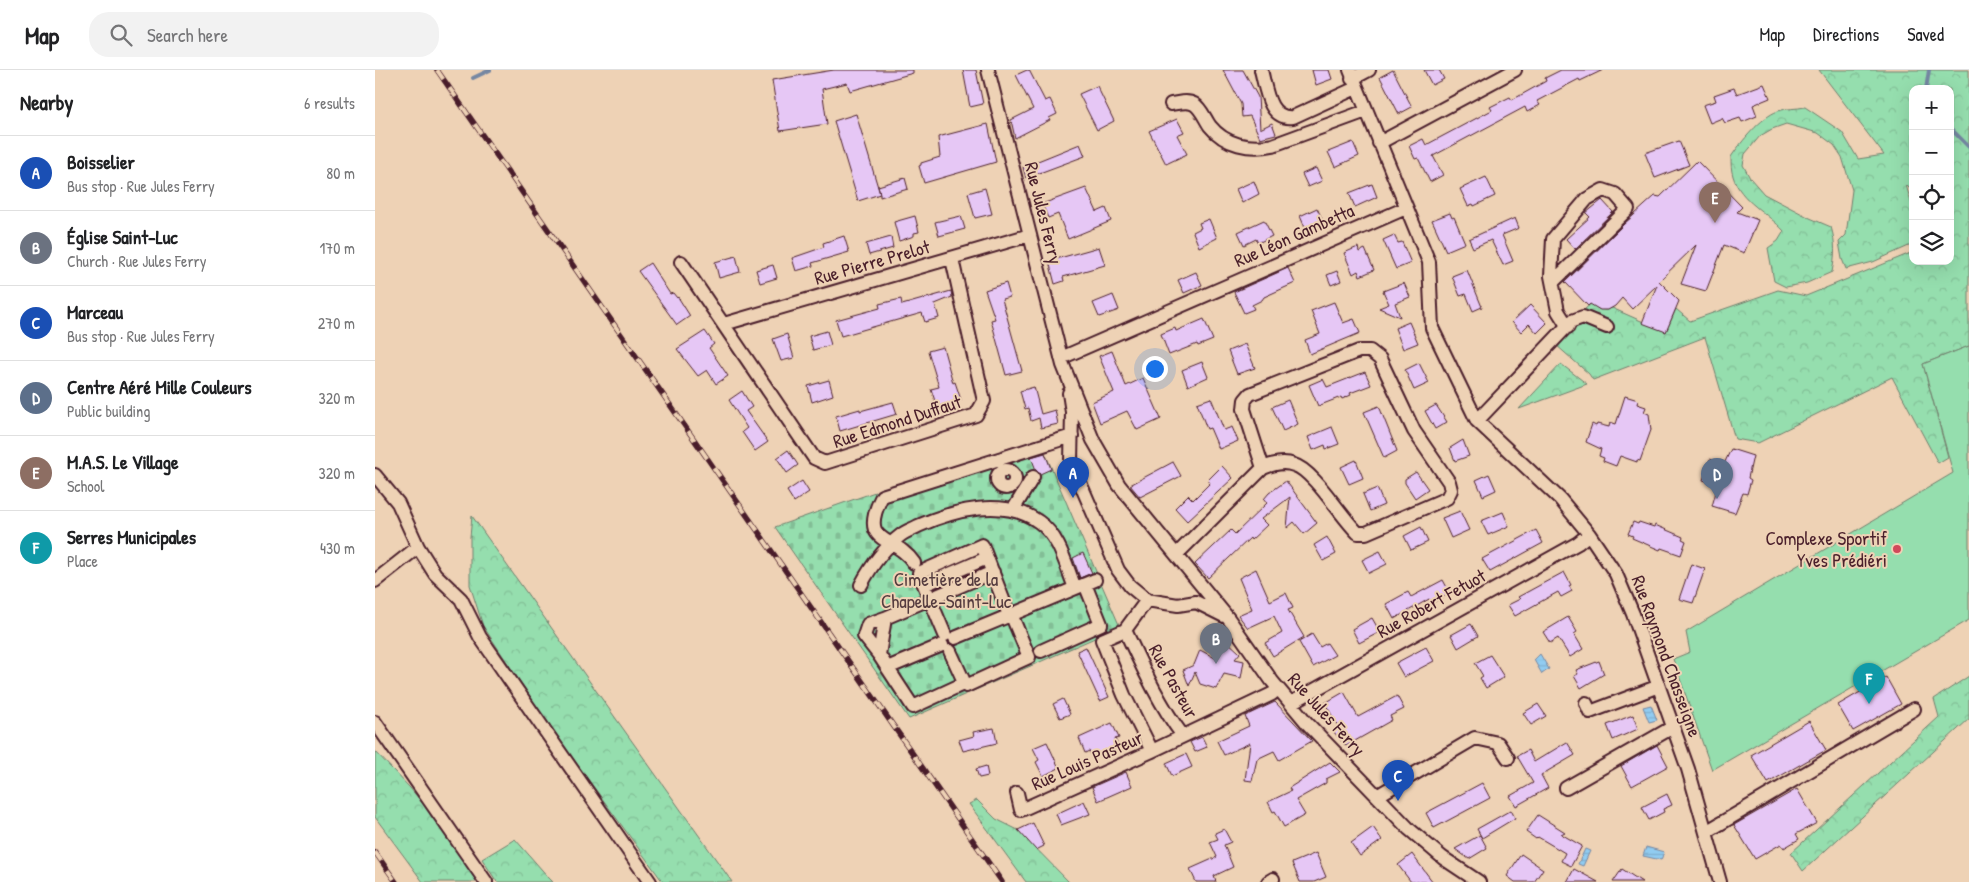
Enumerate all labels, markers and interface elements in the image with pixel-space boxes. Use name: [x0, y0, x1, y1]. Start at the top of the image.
search box: [89, 12, 439, 57]
text: Map: [25, 19, 59, 51]
icon: search: [107, 21, 135, 49]
text: Search here: [147, 22, 228, 48]
text: Map: [1760, 22, 1785, 47]
text: Directions: [1813, 22, 1879, 47]
text: Saved: [1907, 22, 1944, 47]
map controls: [1909, 85, 1954, 265]
button: +: [1909, 85, 1954, 130]
text: Nearby: [20, 88, 73, 117]
text: 6 results: [304, 92, 355, 114]
button: −: [1909, 130, 1954, 175]
text: Boisselier: [67, 149, 135, 175]
street label: Rue Jules Ferry: [1019, 159, 1069, 267]
text: A: [32, 162, 40, 184]
text: 80 m: [326, 162, 355, 184]
text: Bus stop · Rue Jules Ferry: [67, 175, 215, 197]
button: locate: [1909, 175, 1954, 220]
pin: E: [1699, 182, 1731, 223]
street label: Rue Léon Gambetta: [1230, 197, 1359, 273]
button: layers: [1909, 220, 1954, 265]
text: Église Saint-Luc: [67, 224, 178, 250]
street label: Rue Pierre Prelot: [811, 233, 933, 291]
text: B: [32, 237, 40, 259]
text: 170 m: [320, 237, 355, 259]
text: Church · Rue Jules Ferry: [67, 250, 207, 272]
text: Marceau: [67, 299, 123, 325]
text: C: [32, 312, 40, 334]
text: 270 m: [318, 312, 355, 334]
text: Bus stop · Rue Jules Ferry: [67, 325, 215, 347]
your location: [1142, 356, 1168, 382]
text: Centre Aéré Mille Couleurs: [67, 374, 252, 400]
text: D: [32, 387, 40, 409]
text: 320 m: [319, 387, 355, 409]
street label: Rue Edmond Duffaut: [830, 388, 965, 454]
text: Public building: [67, 400, 150, 422]
text: M.A.S. Le Village: [67, 449, 178, 475]
pin: A: [1057, 457, 1089, 498]
pin: D: [1701, 458, 1733, 499]
text: E: [32, 462, 40, 484]
text: 320 m: [319, 462, 355, 484]
text: School: [67, 475, 104, 497]
text: Serres Municipales: [67, 524, 196, 550]
place label: Complexe Sportif Yves Prédiéri: [1765, 525, 1887, 573]
text: F: [33, 537, 39, 559]
text: 430 m: [320, 537, 355, 559]
marker: Complexe Sportif Yves Prédiéri: [1891, 543, 1903, 555]
text: Place: [67, 550, 98, 572]
street label: Rue Robert Fetuot: [1372, 562, 1491, 644]
park label: Cimetière de la Chapelle-Saint-Luc: [881, 566, 1012, 614]
street label: Rue Raymond Chasseigne: [1626, 572, 1708, 741]
pin: B: [1200, 623, 1232, 664]
street label: Rue Pasteur: [1143, 639, 1205, 723]
pin: F: [1853, 663, 1885, 704]
street label: Rue Jules Ferry: [1282, 666, 1372, 762]
street label: Rue Louis Pasteur: [1027, 724, 1147, 796]
pin: C: [1382, 760, 1414, 801]

